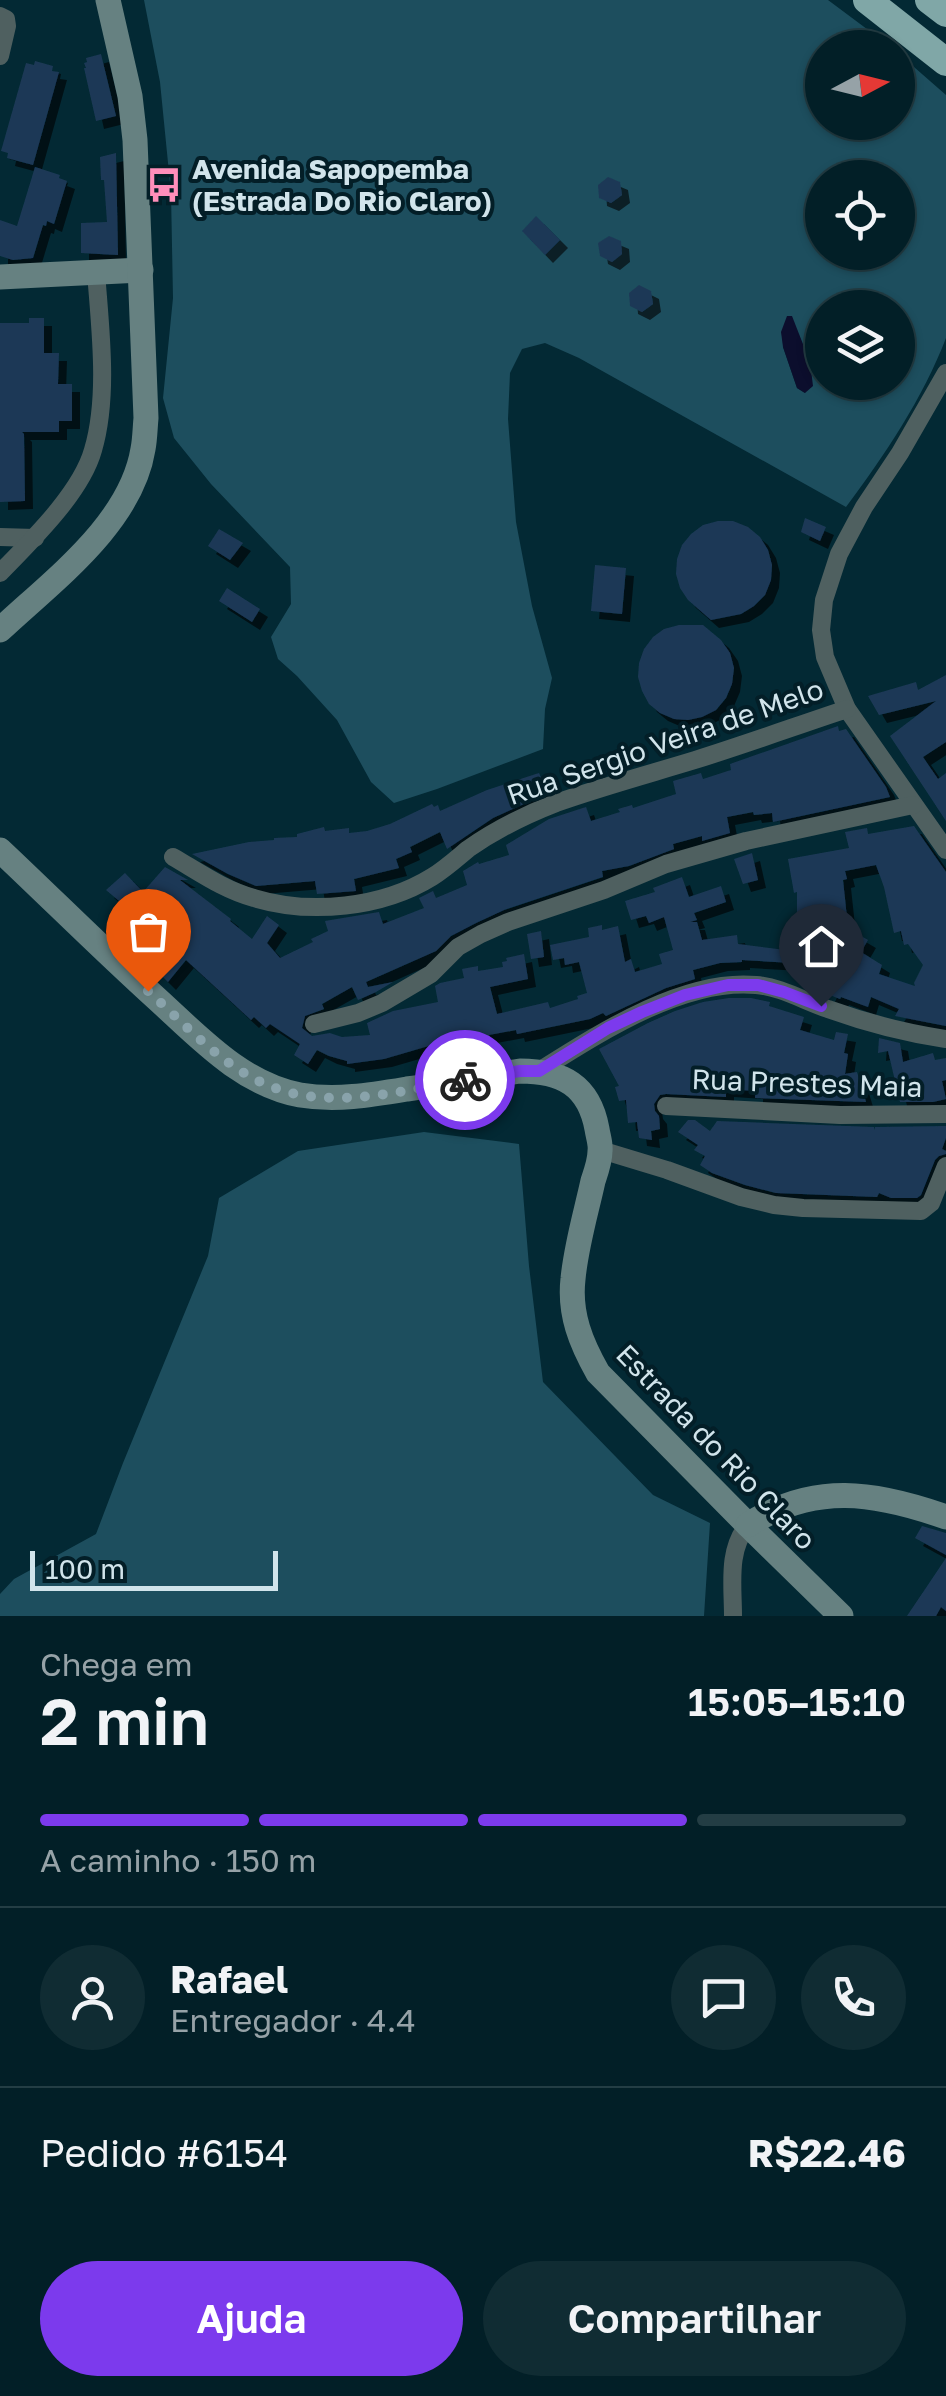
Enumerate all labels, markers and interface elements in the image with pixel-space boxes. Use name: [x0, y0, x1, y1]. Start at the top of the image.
north arrow: [805, 30, 915, 140]
map controls: [805, 30, 915, 400]
place label: Avenida Sapopemba (Estrada Do Rio Claro): [192, 152, 492, 217]
button: locate: [805, 160, 915, 270]
bus stop icon: Avenida Sapopemba (Estrada Do Rio Claro): [145, 166, 183, 204]
button: layers: [805, 290, 915, 400]
street label: Rua Sergio Veira de Melo: [502, 672, 827, 811]
pin: [106, 889, 191, 992]
icon: bag: [121, 904, 176, 959]
pin: [779, 904, 864, 1007]
icon: home: [794, 919, 849, 974]
courier: [415, 1030, 515, 1130]
icon: bike: [438, 1053, 493, 1108]
street label: Rua Prestes Maia: [691, 1062, 923, 1103]
street label: Estrada do Rio Claro: [610, 1337, 823, 1556]
scale bar: [30, 1546, 278, 1590]
text: 100 m: [45, 1552, 125, 1585]
text: Chega em: [40, 1645, 193, 1683]
text: 15:05–15:10: [688, 1679, 906, 1724]
text: 2 min: [40, 1681, 209, 1759]
text: A caminho · 150 m: [40, 1841, 316, 1879]
button: person: [40, 1945, 145, 2050]
button: chat: [671, 1945, 776, 2050]
button: phone: [801, 1945, 906, 2050]
text: Rafael: [170, 1956, 288, 2001]
text: Entregador · 4.4: [170, 2001, 416, 2039]
text: Pedido #6154: [40, 2130, 288, 2175]
text: R$22.46: [748, 2130, 906, 2175]
button: Ajuda: [40, 2261, 463, 2376]
button: Compartilhar: [483, 2261, 906, 2376]

